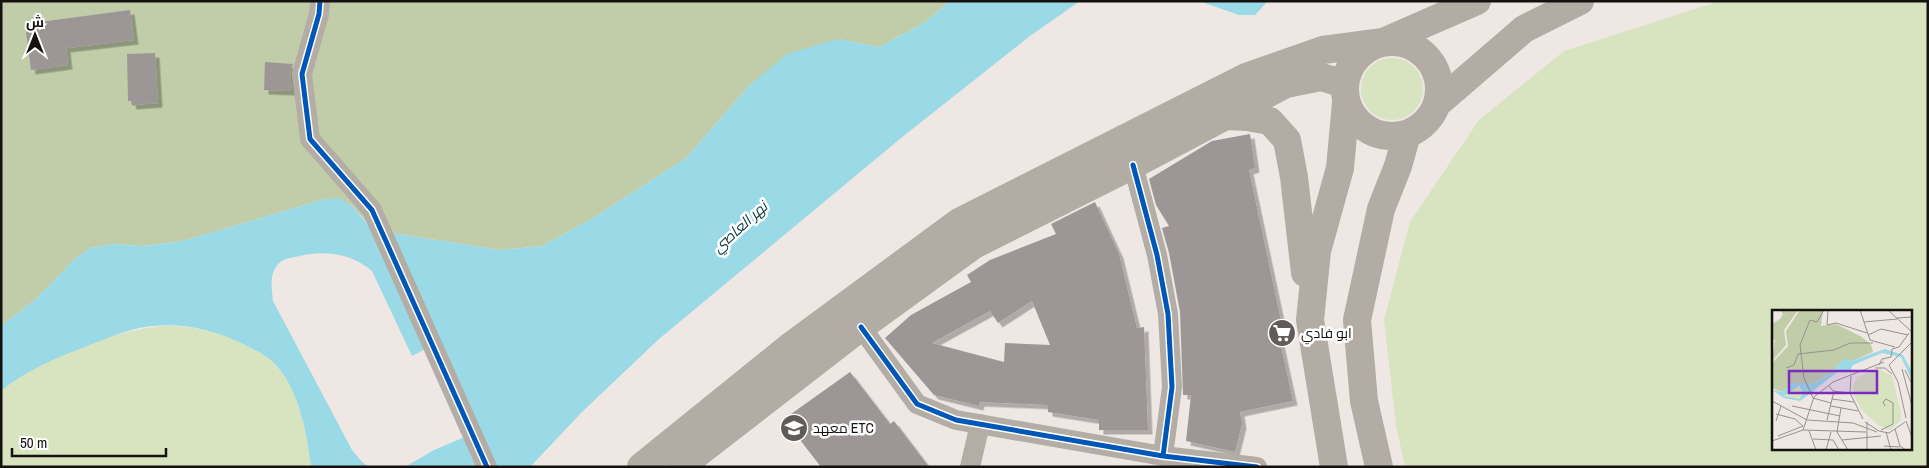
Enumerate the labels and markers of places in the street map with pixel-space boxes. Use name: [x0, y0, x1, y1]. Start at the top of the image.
supermarket icon: ابو فادي: [1267, 318, 1297, 348]
place label: ابو فادي: [1301, 324, 1352, 345]
school or university icon: معهد ETC: [779, 413, 809, 443]
place label: معهد ETC: [813, 419, 874, 437]

